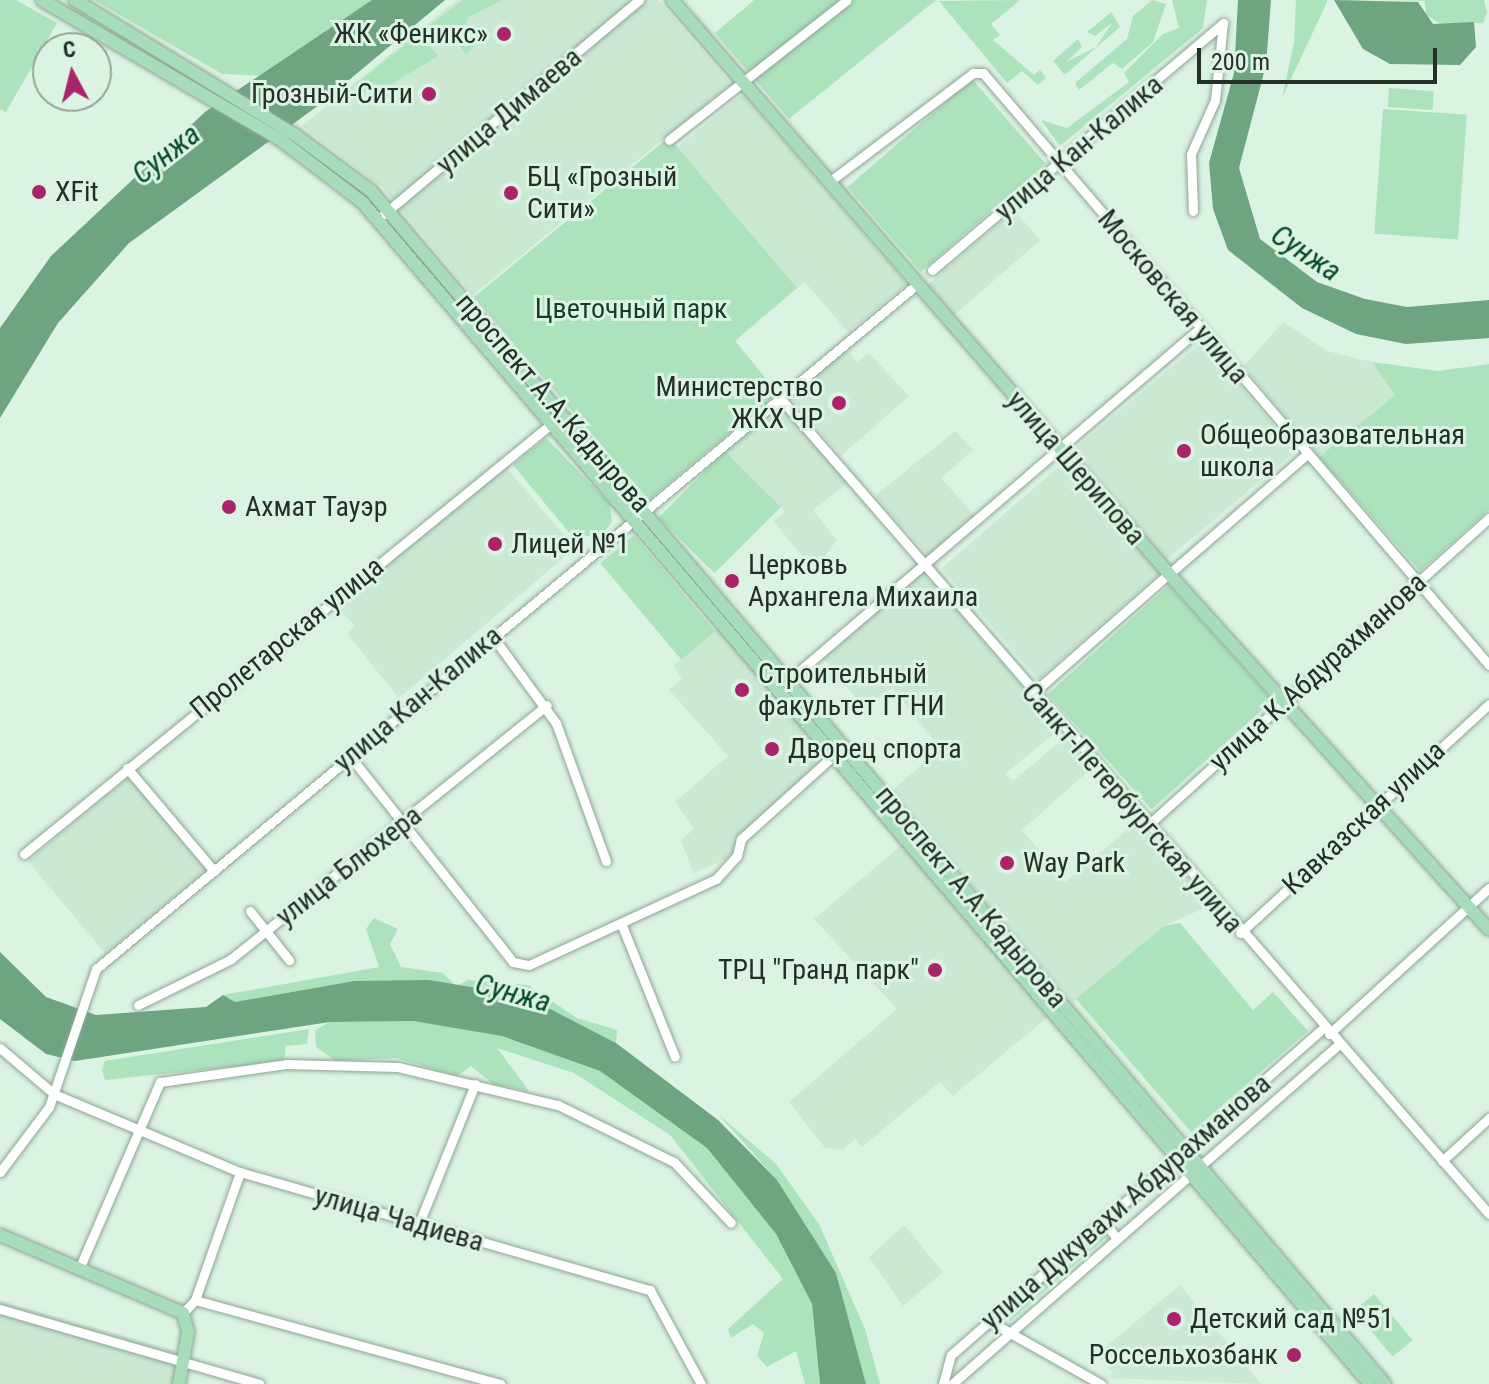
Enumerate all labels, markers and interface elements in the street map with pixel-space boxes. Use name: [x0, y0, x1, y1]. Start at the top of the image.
place label: ЖК «Феникс»: [334, 17, 488, 51]
marker: ЖК «Феникс»: [495, 25, 513, 43]
north arrow: [32, 32, 112, 112]
scale bar: [1201, 32, 1441, 82]
text: С: [62, 36, 77, 63]
street label: улица Димаева: [430, 41, 588, 181]
text: 200 m: [1211, 48, 1270, 76]
street label: улица Кан-Калика: [988, 68, 1170, 228]
place label: Грозный-Сити: [251, 77, 413, 111]
marker: Грозный-Сити: [420, 85, 438, 103]
water label: Сунжа: [125, 116, 207, 192]
place label: БЦ «Грозный Сити»: [527, 160, 677, 226]
place label: XFit: [55, 175, 99, 209]
marker: XFit: [30, 183, 48, 201]
marker: БЦ «Грозный Сити»: [502, 184, 520, 202]
street label: Московская улица: [1090, 203, 1256, 391]
water label: Сунжа: [1264, 217, 1348, 289]
street label: проспект А.А.Кадырова: [449, 286, 657, 520]
park label: Цветочный парк: [535, 292, 727, 326]
place label: Министерство ЖКХ ЧР: [655, 370, 823, 436]
street label: улица Шерипова: [1000, 384, 1152, 552]
marker: Министерство ЖКХ ЧР: [830, 394, 848, 412]
place label: Общеобразовательная школа: [1200, 418, 1465, 484]
marker: Общеобразовательная школа: [1175, 442, 1193, 460]
place label: Ахмат Тауэр: [245, 490, 388, 524]
marker: Ахмат Тауэр: [220, 498, 238, 516]
place label: Лицей №1: [511, 527, 630, 561]
marker: Лицей №1: [486, 535, 504, 553]
place label: Церковь Архангела Михаила: [748, 548, 978, 614]
street label: Пролетарская улица: [184, 550, 390, 726]
street label: улица К.Абдурахманова: [1203, 566, 1433, 778]
marker: Церковь Архангела Михаила: [723, 572, 741, 590]
street label: улица Кан-Калика: [327, 619, 509, 779]
place label: Строительный факультет ГГНИ: [758, 657, 944, 723]
street label: Санкт-Петербургская улица: [1014, 676, 1250, 940]
marker: Строительный факультет ГГНИ: [733, 681, 751, 699]
place label: Дворец спорта: [788, 732, 962, 766]
street label: Кавказская улица: [1276, 734, 1452, 902]
marker: Дворец спорта: [763, 740, 781, 758]
street label: проспект А.А.Кадырова: [868, 779, 1074, 1015]
street label: улица Блюхера: [269, 799, 429, 933]
place label: Way Park: [1023, 846, 1125, 880]
marker: Way Park: [998, 854, 1016, 872]
place label: ТРЦ "Гранд парк": [718, 953, 919, 987]
marker: ТРЦ "Гранд парк": [926, 961, 944, 979]
water label: Сунжа: [471, 966, 555, 1020]
street label: улица Дукувахи Абдурахманова: [974, 1067, 1278, 1337]
street label: улица Чадиева: [311, 1179, 487, 1259]
place label: Детский сад №51: [1190, 1302, 1394, 1336]
marker: Детский сад №51: [1165, 1310, 1183, 1328]
place label: Россельхозбанк: [1089, 1338, 1278, 1372]
marker: Россельхозбанк: [1285, 1346, 1303, 1364]

